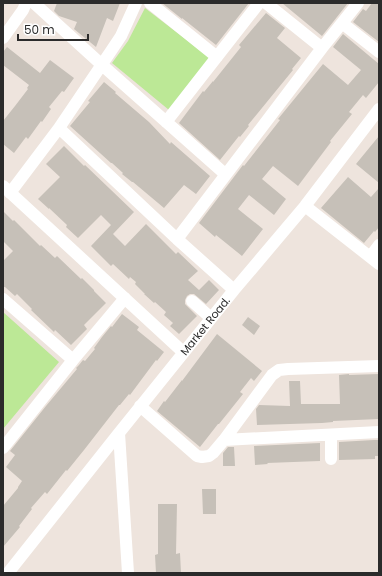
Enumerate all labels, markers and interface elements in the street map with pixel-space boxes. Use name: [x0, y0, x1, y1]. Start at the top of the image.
scale bar: [18, 16, 88, 42]
text: 50 m: [24, 21, 55, 38]
street label: Market Road.: [176, 293, 234, 359]

